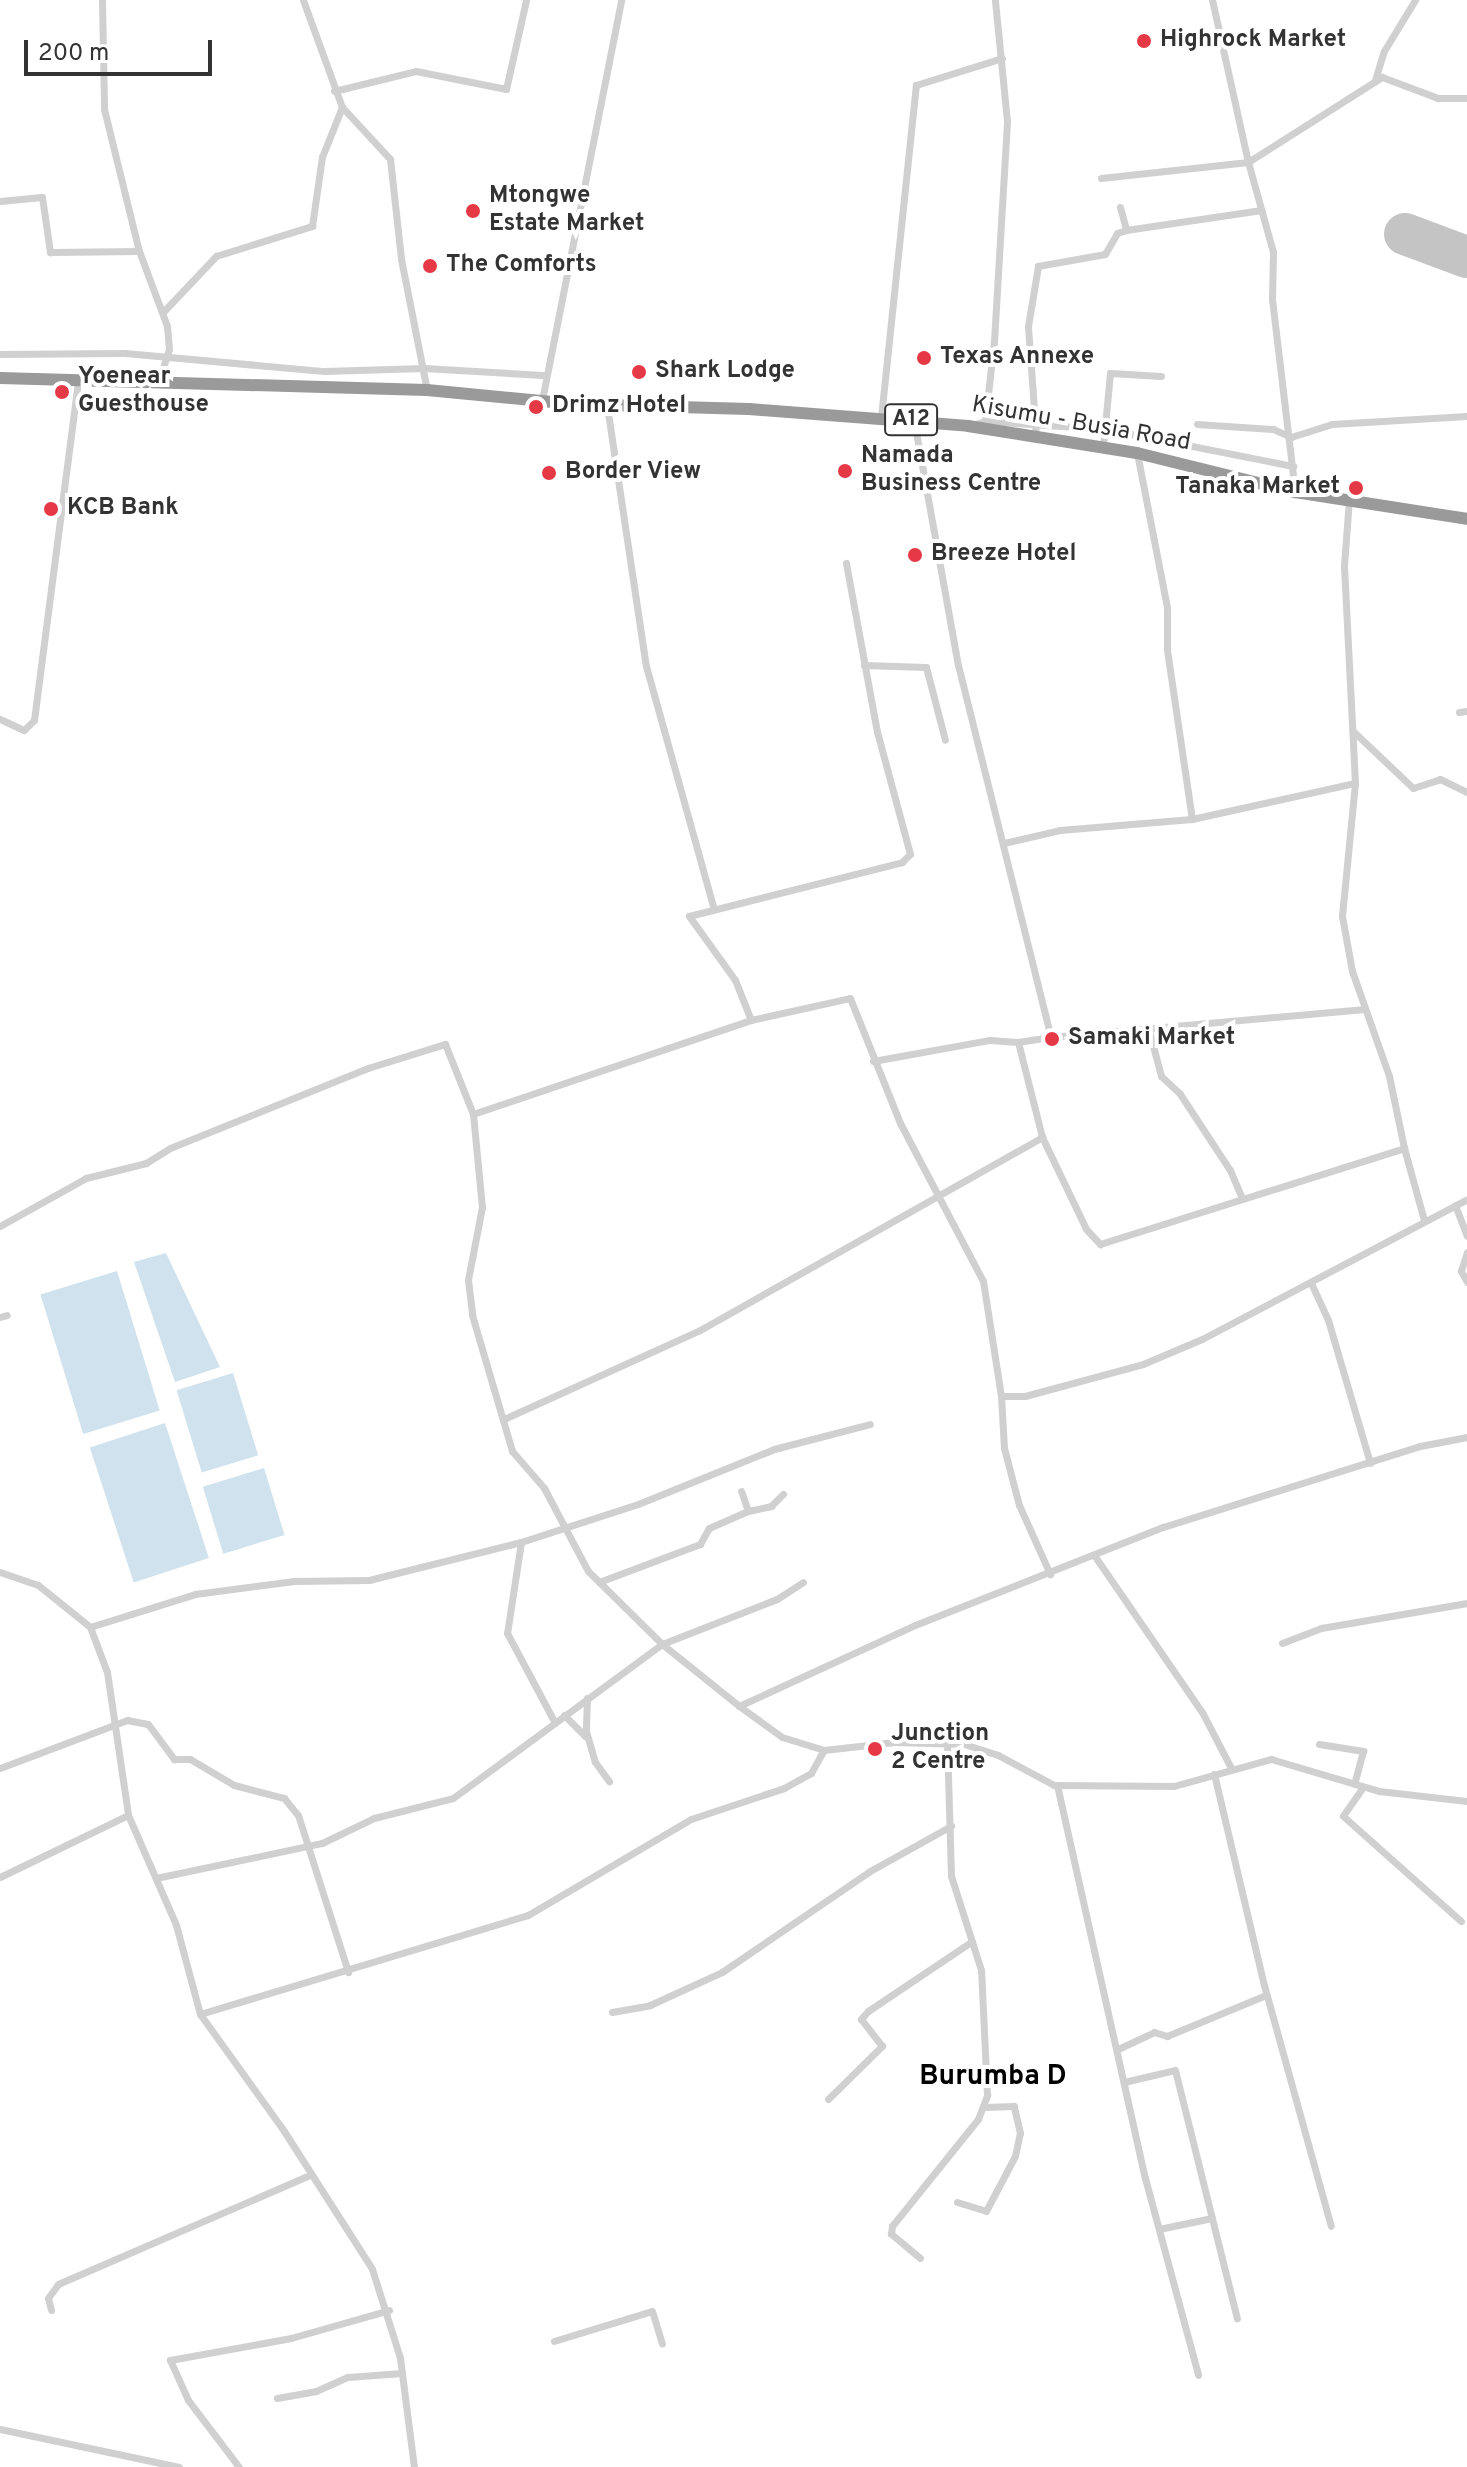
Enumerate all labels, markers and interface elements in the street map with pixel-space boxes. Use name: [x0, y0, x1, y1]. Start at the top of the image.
scale bar: [28, 24, 216, 74]
place label: Highrock Market: [1160, 27, 1346, 55]
marker: Highrock Market: [1135, 32, 1153, 50]
text: 200 m: [38, 39, 109, 69]
place label: Mtongwe Estate Market: [489, 183, 644, 239]
marker: Mtongwe Estate Market: [464, 202, 482, 220]
place label: The Comforts: [446, 252, 596, 280]
marker: The Comforts: [421, 257, 439, 275]
place label: Texas Annexe: [940, 344, 1095, 372]
marker: Texas Annexe: [915, 349, 933, 367]
place label: Shark Lodge: [655, 358, 795, 386]
marker: Shark Lodge: [630, 363, 648, 381]
place label: Yoenear Guesthouse: [78, 364, 209, 420]
marker: Yoenear Guesthouse: [53, 383, 71, 401]
street label: Kisumu - Busia Road: [969, 392, 1193, 458]
place label: Drimz Hotel: [552, 393, 686, 421]
marker: Drimz Hotel: [527, 398, 545, 416]
road number: A12: [883, 402, 939, 438]
place label: Namada Business Centre: [861, 443, 1041, 499]
place label: Border View: [565, 459, 702, 487]
marker: Namada Business Centre: [836, 462, 854, 480]
marker: Border View: [540, 464, 558, 482]
place label: Tanaka Market: [1175, 474, 1340, 502]
marker: Tanaka Market: [1347, 479, 1365, 497]
place label: KCB Bank: [67, 495, 179, 523]
marker: KCB Bank: [42, 500, 60, 518]
place label: Breeze Hotel: [931, 541, 1076, 569]
marker: Breeze Hotel: [906, 546, 924, 564]
place label: Samaki Market: [1068, 1025, 1235, 1053]
marker: Samaki Market: [1043, 1030, 1061, 1048]
place label: Junction 2 Centre: [891, 1721, 989, 1777]
marker: Junction 2 Centre: [866, 1740, 884, 1758]
district label: Burumba D: [919, 2060, 1067, 2094]

